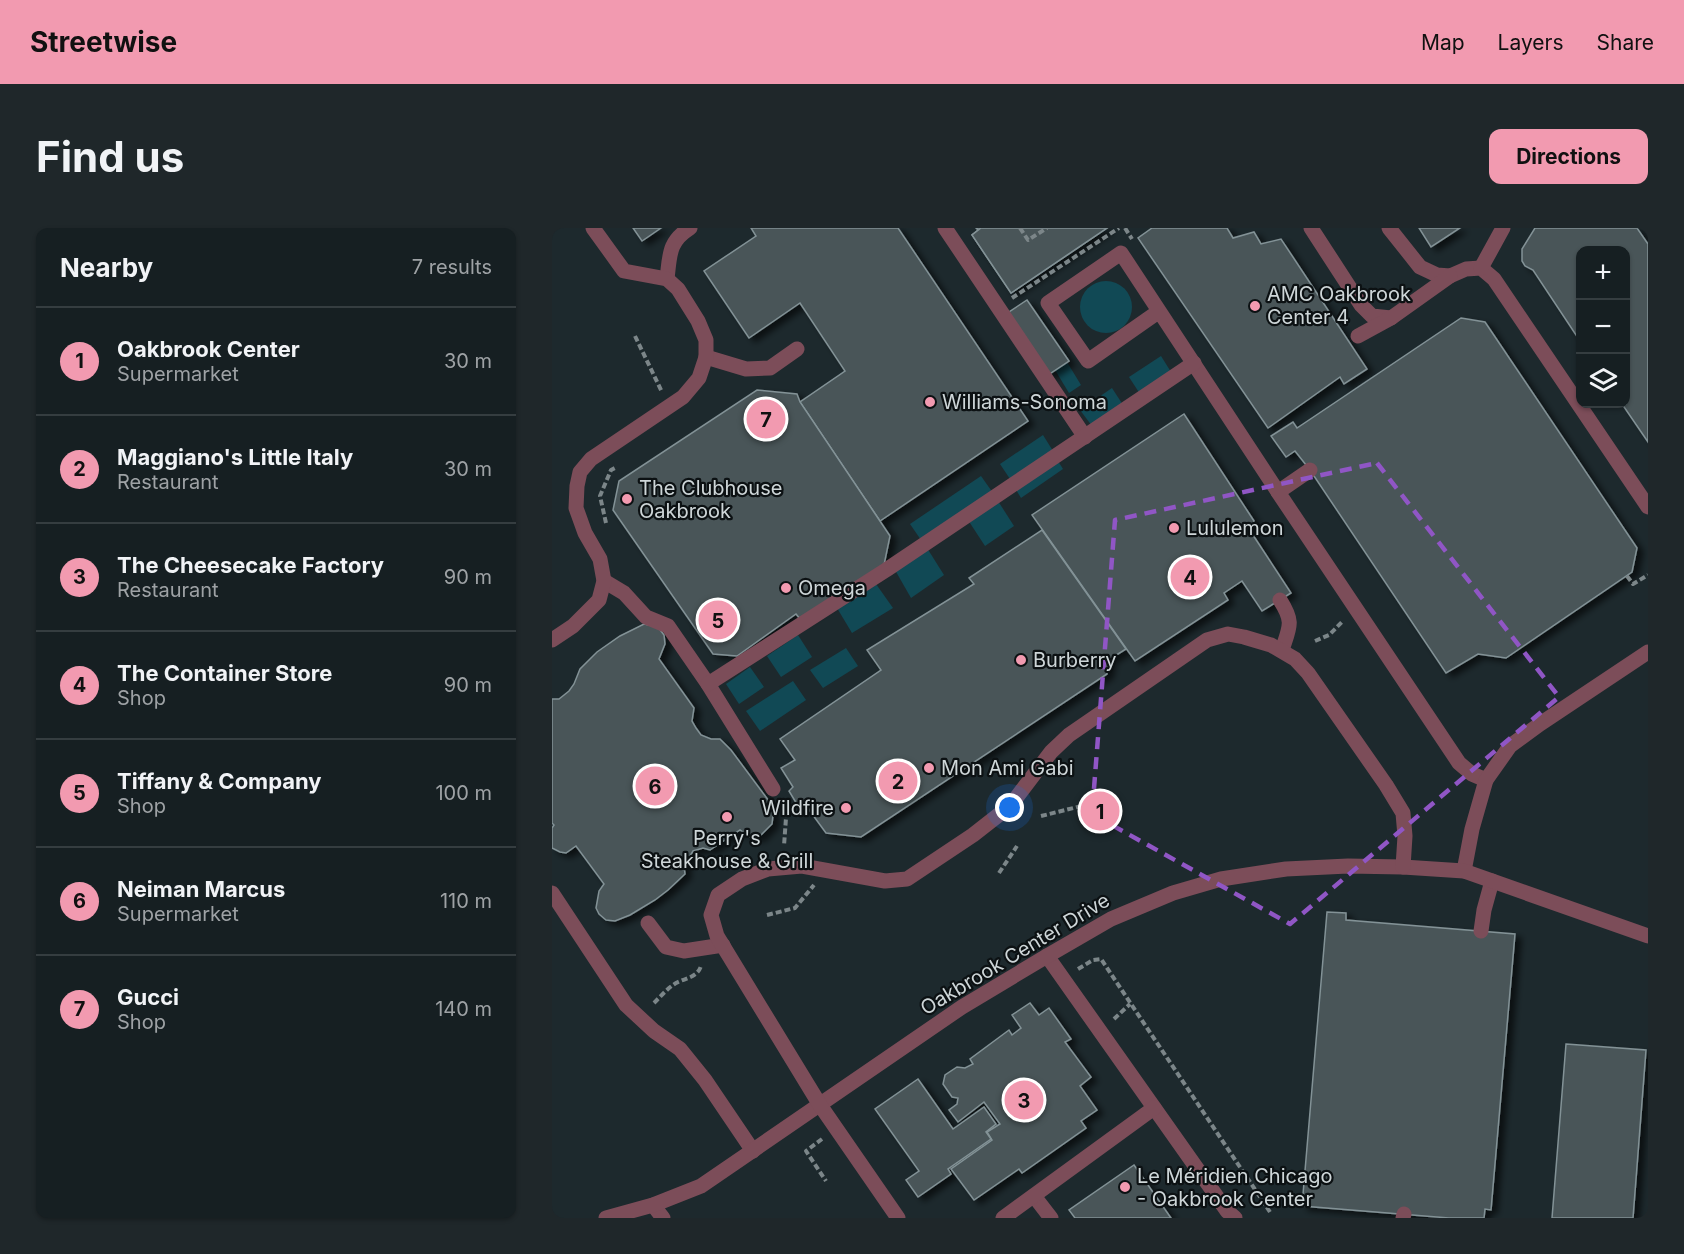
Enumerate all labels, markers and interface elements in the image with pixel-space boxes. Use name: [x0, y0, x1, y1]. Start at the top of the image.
text: Streetwise: [30, 25, 177, 59]
text: Map: [1421, 30, 1465, 55]
text: Layers: [1498, 30, 1564, 55]
text: Share: [1597, 30, 1654, 55]
button: Directions: [1489, 129, 1648, 184]
text: Find us: [36, 131, 184, 182]
map controls: [1576, 246, 1630, 408]
button: +: [1576, 246, 1630, 300]
text: Nearby: [60, 252, 153, 283]
text: 7 results: [412, 255, 492, 279]
place label: AMC Oakbrook Center 4: [1267, 282, 1411, 329]
marker: AMC Oakbrook Center 4: [1248, 299, 1262, 313]
button: −: [1576, 300, 1630, 354]
text: Oakbrook Center: [117, 336, 300, 362]
text: 1: [75, 349, 84, 373]
text: 30 m: [444, 349, 492, 373]
button: layers: [1576, 354, 1630, 408]
text: Supermarket: [117, 362, 239, 386]
place label: Williams-Sonoma: [942, 390, 1107, 414]
marker: Williams-Sonoma: [923, 395, 937, 409]
pin: 7: [746, 396, 786, 441]
text: Maggiano's Little Italy: [117, 444, 353, 470]
text: 2: [73, 457, 86, 481]
text: 30 m: [444, 457, 492, 481]
text: Restaurant: [117, 470, 219, 494]
place label: The Clubhouse Oakbrook: [639, 476, 782, 523]
marker: The Clubhouse Oakbrook: [620, 492, 634, 506]
place label: Lululemon: [1186, 516, 1284, 540]
marker: Lululemon: [1167, 521, 1181, 535]
text: The Cheesecake Factory: [117, 552, 384, 578]
pin: 4: [1170, 554, 1210, 600]
text: 3: [73, 565, 86, 589]
text: 90 m: [444, 565, 492, 589]
place label: Omega: [798, 576, 866, 600]
text: Restaurant: [117, 578, 219, 602]
marker: Omega: [779, 581, 793, 595]
pin: 5: [698, 598, 738, 642]
place label: Burberry: [1033, 648, 1117, 672]
marker: Burberry: [1014, 653, 1028, 667]
text: The Container Store: [117, 660, 332, 686]
text: 4: [73, 673, 86, 697]
text: 90 m: [444, 673, 492, 697]
text: Shop: [117, 686, 166, 710]
place label: Mon Ami Gabi: [941, 756, 1074, 780]
pin: 2: [878, 758, 918, 804]
marker: Mon Ami Gabi: [922, 761, 936, 775]
pin: 6: [636, 764, 674, 808]
text: Tiffany & Company: [117, 768, 322, 794]
text: 5: [73, 781, 86, 805]
text: 100 m: [435, 781, 492, 805]
pin: 1: [1080, 788, 1120, 834]
your location: [995, 793, 1024, 822]
text: Shop: [117, 794, 166, 818]
place label: Wildfire: [761, 796, 834, 820]
marker: Wildfire: [839, 801, 853, 815]
marker: Perry's Steakhouse & Grill: [720, 810, 734, 824]
place label: Perry's Steakhouse & Grill: [641, 826, 813, 873]
text: Neiman Marcus: [117, 876, 285, 902]
street label: Oakbrook Center Drive: [916, 888, 1114, 1020]
text: 6: [73, 889, 86, 913]
text: 110 m: [440, 889, 492, 913]
text: Supermarket: [117, 902, 239, 926]
text: Gucci: [117, 984, 179, 1010]
text: 7: [74, 997, 85, 1021]
text: 140 m: [435, 997, 492, 1021]
text: Shop: [117, 1010, 166, 1034]
pin: 3: [1004, 1078, 1044, 1122]
place label: Le Méridien Chicago - Oakbrook Center: [1137, 1164, 1333, 1211]
marker: Le Méridien Chicago - Oakbrook Center: [1118, 1180, 1132, 1194]

